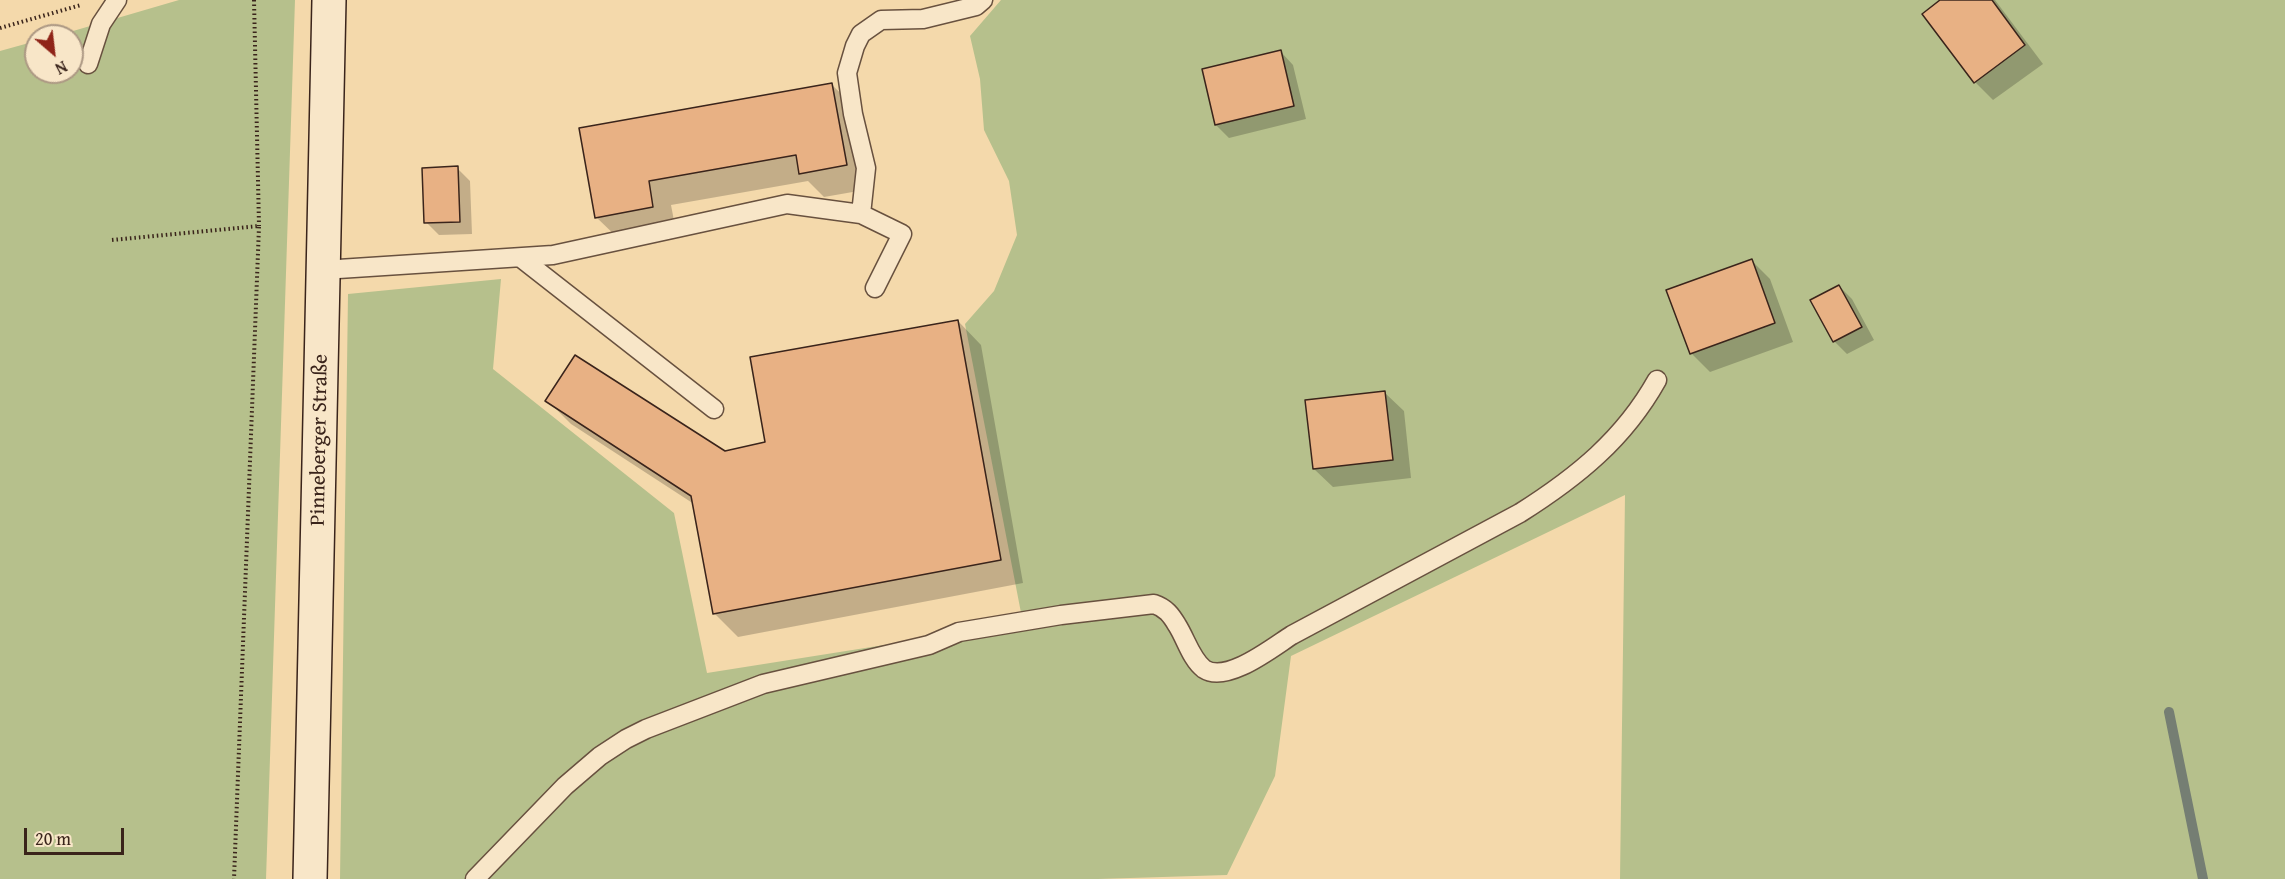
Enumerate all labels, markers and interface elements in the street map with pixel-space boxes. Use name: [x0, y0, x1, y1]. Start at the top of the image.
north arrow: [24, 24, 84, 84]
text: N: [51, 55, 72, 81]
street label: Pinneberger Straße: [306, 354, 334, 526]
scale bar: [27, 816, 128, 854]
text: 20 m: [35, 825, 71, 852]

